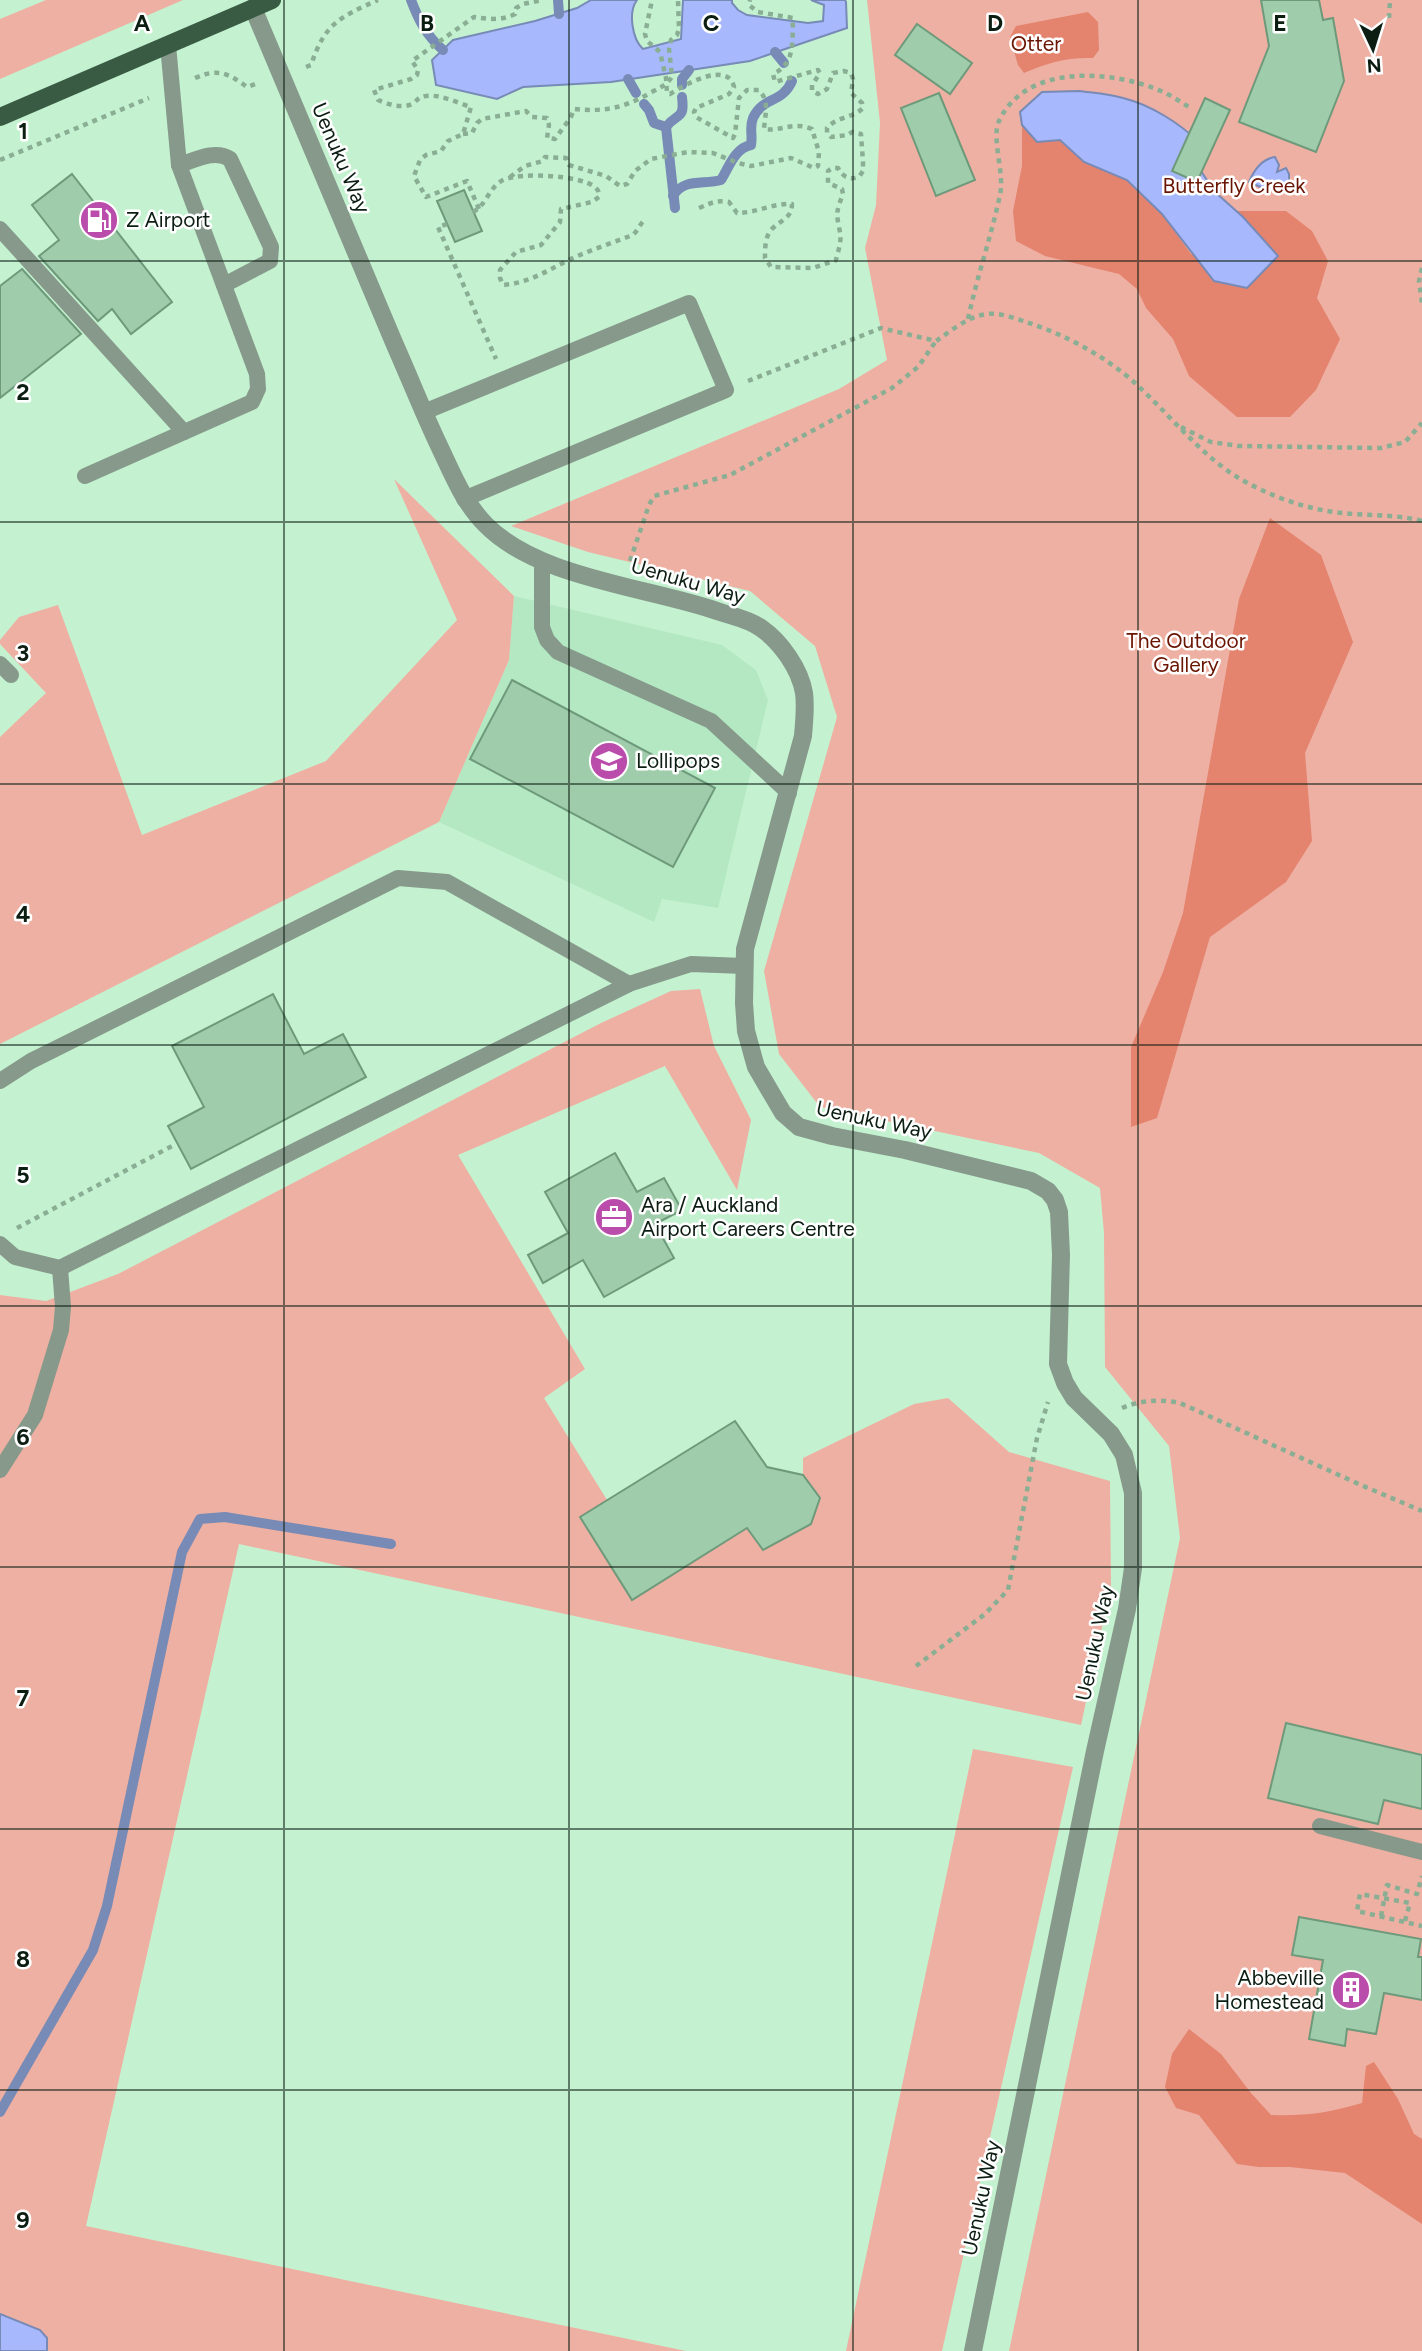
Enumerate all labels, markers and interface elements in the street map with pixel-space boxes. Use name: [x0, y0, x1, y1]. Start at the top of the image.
text: A: [134, 9, 151, 37]
text: B: [420, 9, 434, 37]
text: C: [703, 9, 720, 37]
text: D: [987, 9, 1003, 37]
text: E: [1273, 9, 1287, 37]
north arrow: [1338, 14, 1408, 84]
park label: Otter: [1011, 31, 1061, 56]
text: N: [1366, 53, 1382, 77]
street label: Uenuku Way: [307, 99, 376, 217]
text: 1: [18, 117, 28, 145]
park label: Butterfly Creek: [1163, 173, 1306, 198]
fuel station icon: Z Airport: [78, 199, 120, 241]
place label: Z Airport: [126, 207, 211, 232]
text: 2: [16, 378, 30, 406]
street label: Uenuku Way: [628, 552, 748, 609]
park label: The Outdoor Gallery: [1126, 628, 1246, 677]
text: 3: [17, 639, 29, 667]
school or university icon: Lollipops: [588, 740, 630, 782]
place label: Lollipops: [636, 748, 720, 773]
text: 4: [16, 900, 30, 928]
street label: Uenuku Way: [814, 1095, 934, 1144]
text: 5: [16, 1161, 30, 1189]
place label: Ara / Auckland Airport Careers Centre: [641, 1192, 855, 1241]
office icon: Ara / Auckland Airport Careers Centre: [593, 1196, 635, 1238]
text: 6: [16, 1423, 30, 1451]
street label: Uenuku Way: [1070, 1583, 1119, 1703]
text: 7: [17, 1684, 30, 1712]
text: 8: [16, 1945, 30, 1973]
place label: Abbeville Homestead: [1215, 1965, 1324, 2014]
building icon: Abbeville Homestead: [1330, 1969, 1372, 2011]
street label: Uenuku Way: [956, 2138, 1005, 2258]
text: 9: [16, 2206, 30, 2234]

